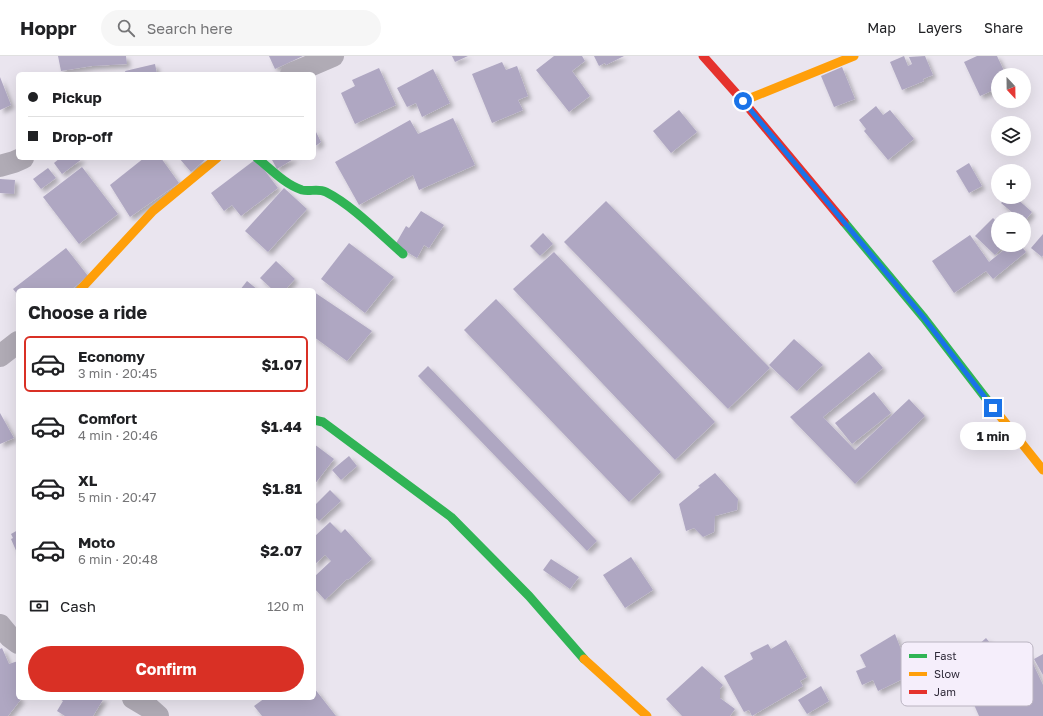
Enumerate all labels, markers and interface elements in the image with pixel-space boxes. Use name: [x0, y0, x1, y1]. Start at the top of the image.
search box: [101, 10, 381, 46]
text: Hoppr: [20, 16, 77, 39]
icon: search: [115, 17, 137, 39]
text: Search here: [147, 19, 233, 37]
text: Map: [867, 19, 896, 36]
text: Layers: [918, 19, 962, 36]
text: Share: [984, 19, 1023, 36]
north arrow: [991, 68, 1031, 108]
map controls: [991, 68, 1031, 252]
text: Pickup: [52, 88, 102, 106]
route start: [734, 92, 752, 110]
button: layers: [991, 116, 1031, 156]
text: Drop-off: [52, 127, 112, 145]
button: +: [991, 164, 1031, 204]
button: −: [991, 212, 1031, 252]
text: Choose a ride: [28, 301, 147, 323]
icon: car: [30, 346, 66, 382]
text: Economy: [78, 347, 145, 365]
text: $1.07: [261, 355, 302, 373]
text: 3 min · 20:45: [78, 365, 157, 381]
route end: [984, 399, 1002, 417]
icon: car: [30, 408, 66, 444]
text: Comfort: [78, 409, 137, 427]
text: $1.44: [261, 417, 302, 435]
callout: 1 min: [960, 422, 1026, 450]
text: 4 min · 20:46: [78, 427, 158, 443]
text: 1 min: [977, 428, 1009, 444]
icon: car: [30, 470, 66, 506]
text: XL: [78, 471, 97, 489]
text: $1.81: [262, 479, 302, 497]
text: 5 min · 20:47: [78, 489, 157, 505]
icon: car: [30, 532, 66, 568]
text: Moto: [78, 533, 115, 551]
text: $2.07: [260, 541, 302, 559]
text: 6 min · 20:48: [78, 551, 158, 567]
icon: cash: [28, 595, 50, 617]
text: Cash: [60, 597, 96, 615]
text: 120 m: [267, 598, 304, 614]
legend: [901, 642, 1033, 706]
button: Confirm: [28, 646, 304, 692]
text: Fast: [934, 649, 957, 662]
text: Slow: [934, 667, 960, 680]
text: Jam: [934, 685, 956, 698]

